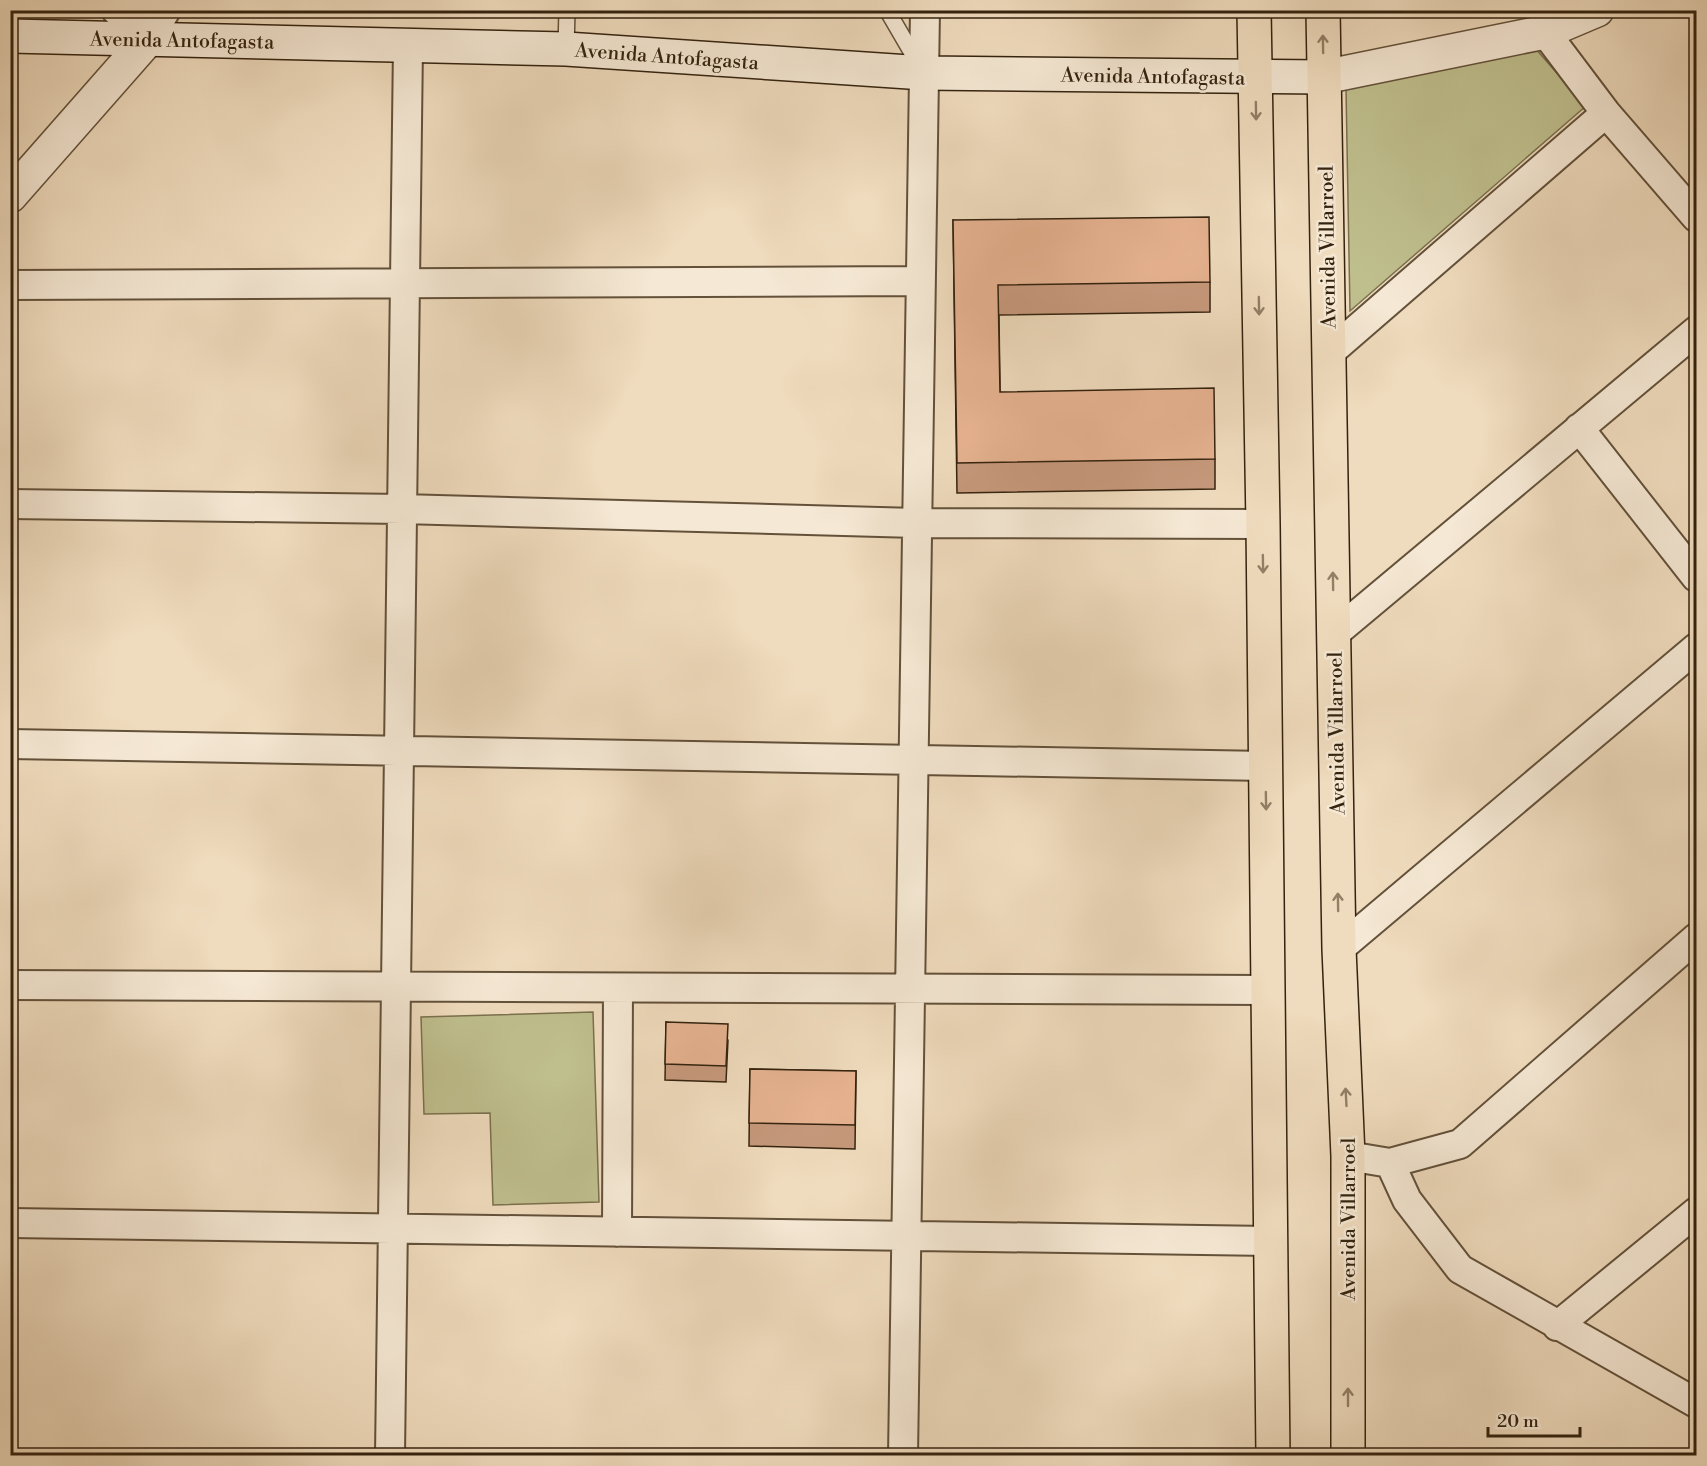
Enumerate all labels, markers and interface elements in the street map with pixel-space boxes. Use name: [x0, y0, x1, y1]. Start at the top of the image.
street label: Avenida Antofagasta: [89, 27, 275, 56]
one-way arrow: [1318, 34, 1329, 54]
street label: Avenida Antofagasta: [573, 39, 761, 76]
street label: Avenida Antofagasta: [1060, 63, 1246, 92]
one-way arrow: [1251, 100, 1262, 120]
street label: Avenida Villarroel: [1315, 165, 1342, 330]
one-way arrow: [1254, 295, 1265, 315]
one-way arrow: [1257, 553, 1269, 573]
one-way arrow: [1327, 572, 1339, 592]
street label: Avenida Villarroel: [1324, 651, 1351, 816]
one-way arrow: [1260, 790, 1272, 810]
one-way arrow: [1332, 893, 1344, 913]
one-way arrow: [1340, 1088, 1351, 1108]
street label: Avenida Villarroel: [1337, 1137, 1362, 1302]
one-way arrow: [1342, 1388, 1354, 1408]
scale bar: [1488, 1400, 1580, 1438]
text: 20 m: [1497, 1410, 1539, 1433]

